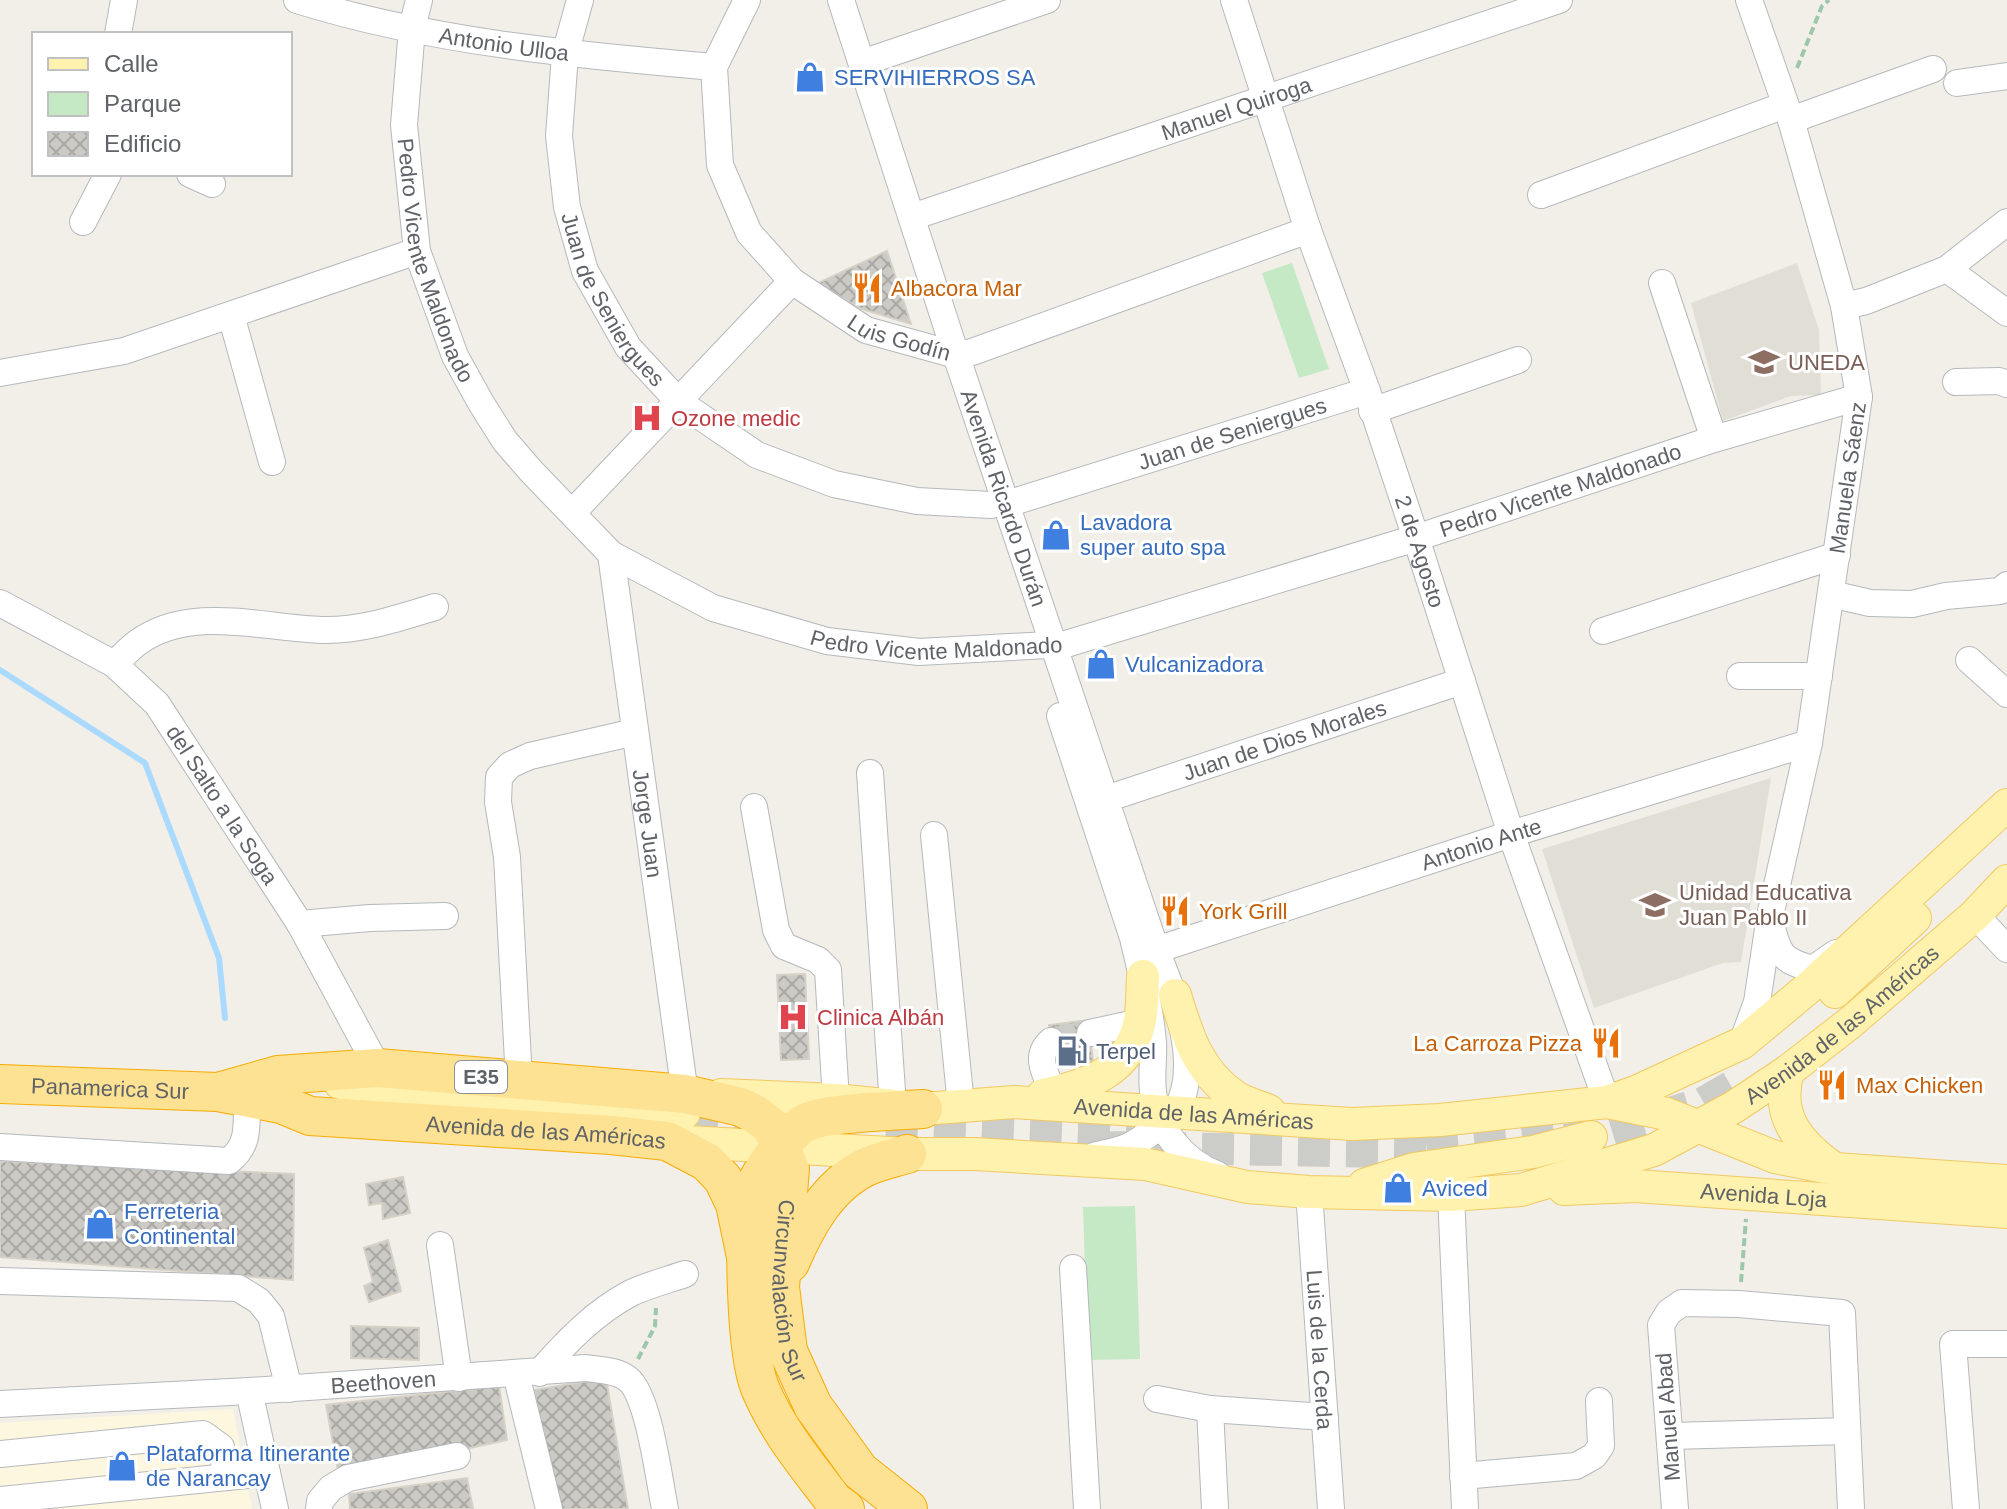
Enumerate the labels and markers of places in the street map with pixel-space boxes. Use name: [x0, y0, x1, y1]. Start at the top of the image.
shop icon: SERVIHIERROS SA: [793, 60, 827, 94]
place label: SERVIHIERROS SA: [834, 65, 1036, 90]
restaurant icon: Albacora Mar: [850, 271, 884, 305]
place label: Albacora Mar: [891, 276, 1022, 301]
school or university icon: UNEDA: [1747, 345, 1781, 379]
place label: UNEDA: [1788, 350, 1865, 375]
hospital icon: Ozone medic: [630, 401, 664, 435]
place label: Ozone medic: [671, 406, 801, 431]
place label: Lavadora super auto spa: [1080, 510, 1226, 560]
shop icon: Lavadora super auto spa: [1039, 518, 1073, 552]
shop icon: Vulcanizadora: [1084, 647, 1118, 681]
place label: Vulcanizadora: [1125, 652, 1264, 677]
place label: Unidad Educativa Juan Pablo II: [1679, 880, 1852, 930]
school or university icon: Unidad Educativa Juan Pablo II: [1638, 888, 1672, 922]
restaurant icon: York Grill: [1158, 894, 1192, 928]
place label: York Grill: [1199, 899, 1287, 924]
hospital icon: Clinica Albán: [776, 1000, 810, 1034]
place label: Clinica Albán: [817, 1005, 944, 1030]
restaurant icon: La Carroza Pizza: [1589, 1026, 1623, 1060]
place label: La Carroza Pizza: [1413, 1031, 1583, 1056]
fuel station icon: Terpel: [1055, 1034, 1089, 1068]
place label: Terpel: [1096, 1039, 1156, 1064]
restaurant icon: Max Chicken: [1815, 1068, 1849, 1102]
place label: Max Chicken: [1856, 1073, 1983, 1098]
shop icon: Aviced: [1381, 1171, 1415, 1205]
place label: Aviced: [1422, 1176, 1488, 1201]
place label: Ferreteria Continental: [124, 1199, 235, 1249]
shop icon: Ferreteria Continental: [83, 1207, 117, 1241]
place label: Plataforma Itinerante de Narancay: [146, 1441, 350, 1491]
shop icon: Plataforma Itinerante de Narancay: [105, 1449, 139, 1483]

